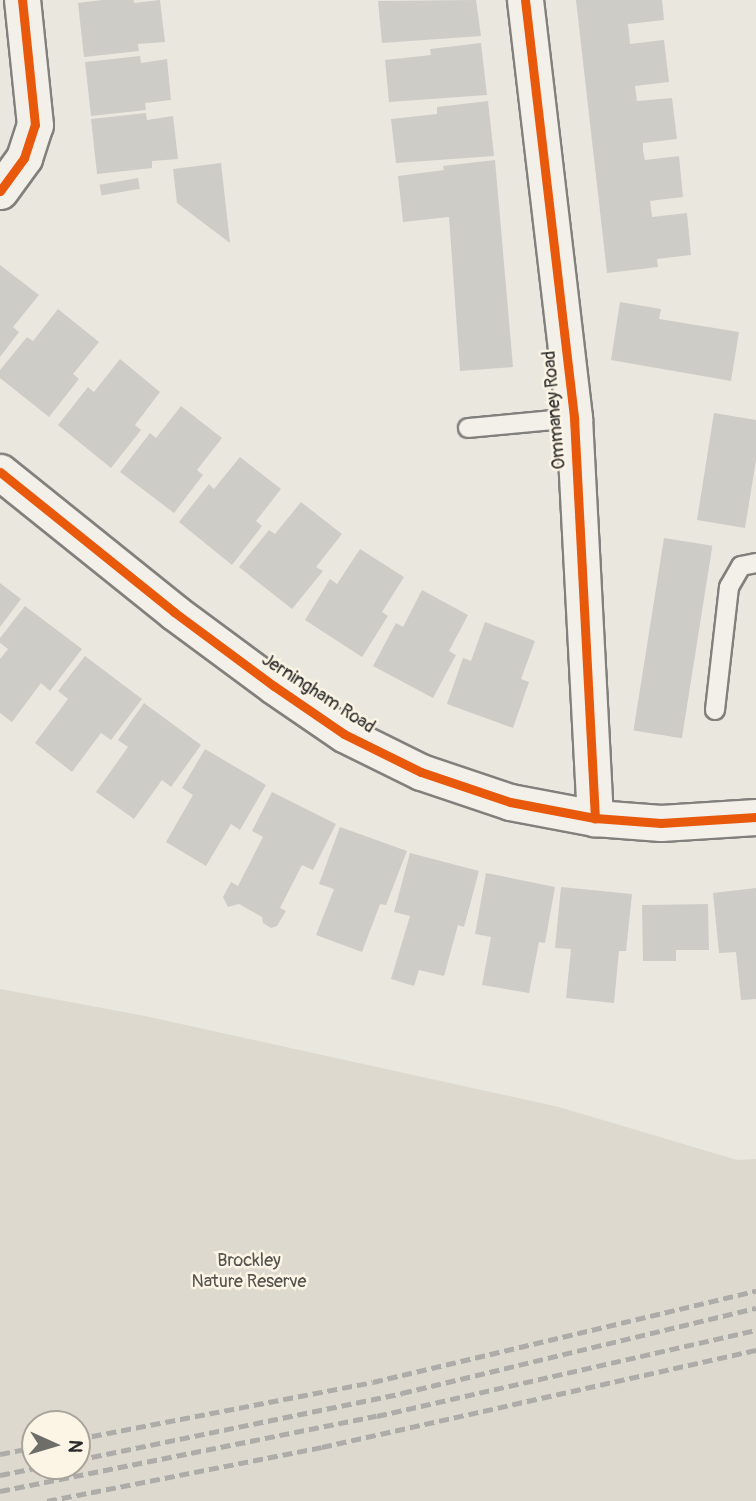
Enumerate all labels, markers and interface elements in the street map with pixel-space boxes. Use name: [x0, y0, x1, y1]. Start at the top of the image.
street label: Ommaney Road: [539, 350, 571, 470]
street label: Jerningham Road: [257, 649, 379, 739]
park label: Brockley Nature Reserve: [192, 1251, 306, 1294]
north arrow: [21, 1410, 91, 1480]
text: N: [63, 1439, 87, 1454]

